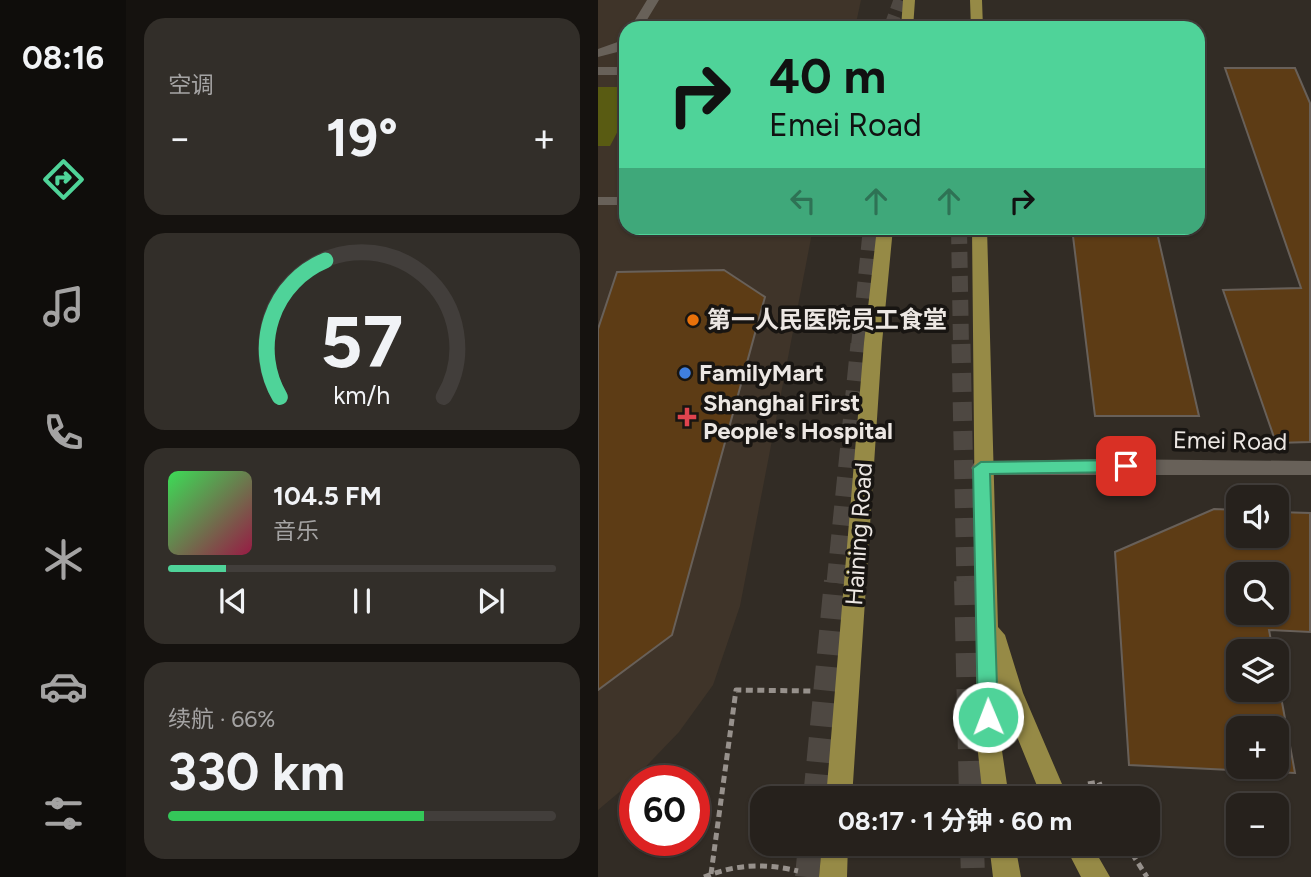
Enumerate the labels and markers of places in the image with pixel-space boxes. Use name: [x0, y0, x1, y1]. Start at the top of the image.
place label: 第一人民医院员工食堂: [707, 305, 947, 334]
marker: 第一人民医院员工食堂: [685, 312, 701, 328]
place label: FamilyMart: [699, 358, 824, 387]
marker: FamilyMart: [677, 365, 693, 381]
place label: Shanghai First People's Hospital: [703, 388, 893, 445]
marker: Shanghai First People's Hospital: [677, 407, 697, 427]
pin: [1096, 436, 1156, 496]

